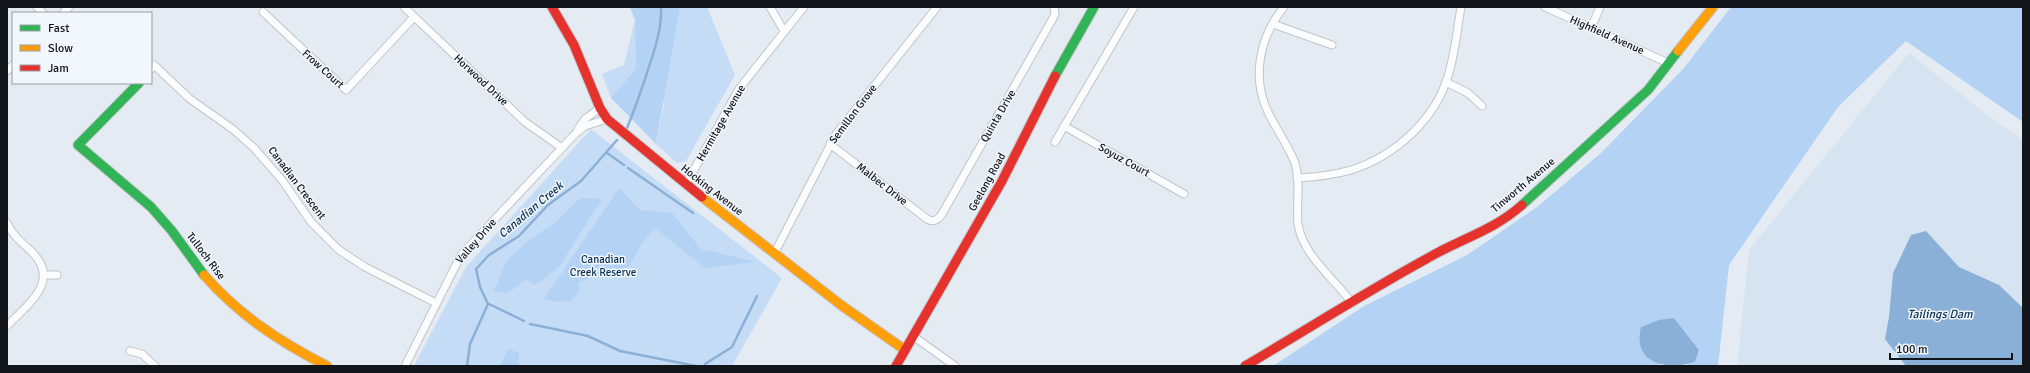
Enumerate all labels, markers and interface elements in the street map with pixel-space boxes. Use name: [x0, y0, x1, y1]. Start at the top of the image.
legend: [12, 12, 152, 84]
street label: Highfield Avenue: [1568, 13, 1646, 57]
text: Fast: [48, 21, 69, 36]
text: Slow: [48, 41, 73, 56]
street label: Frow Court: [299, 47, 347, 91]
street label: Horwood Drive: [451, 52, 511, 108]
text: Jam: [48, 61, 69, 76]
street label: Hermitage Avenue: [694, 82, 748, 164]
street label: Semillon Grove: [827, 82, 879, 146]
street label: Quinta Drive: [978, 87, 1018, 145]
street label: Soyuz Court: [1096, 141, 1152, 179]
street label: Canadian Crescent: [265, 144, 329, 222]
street label: Geelong Road: [966, 150, 1008, 213]
street label: Tinworth Avenue: [1489, 155, 1557, 215]
street label: Malbec Drive: [854, 160, 910, 208]
street label: Hocking Avenue: [678, 162, 746, 218]
water label: Canadian Creek: [495, 178, 567, 242]
street label: Valley Drive: [453, 216, 499, 266]
street label: Tulloch Rise: [184, 230, 228, 282]
park label: Canadian Creek Reserve: [570, 253, 636, 279]
water label: Tailings Dam: [1907, 307, 1973, 322]
scale bar: [1890, 335, 2012, 361]
text: 100 m: [1896, 342, 1928, 357]

